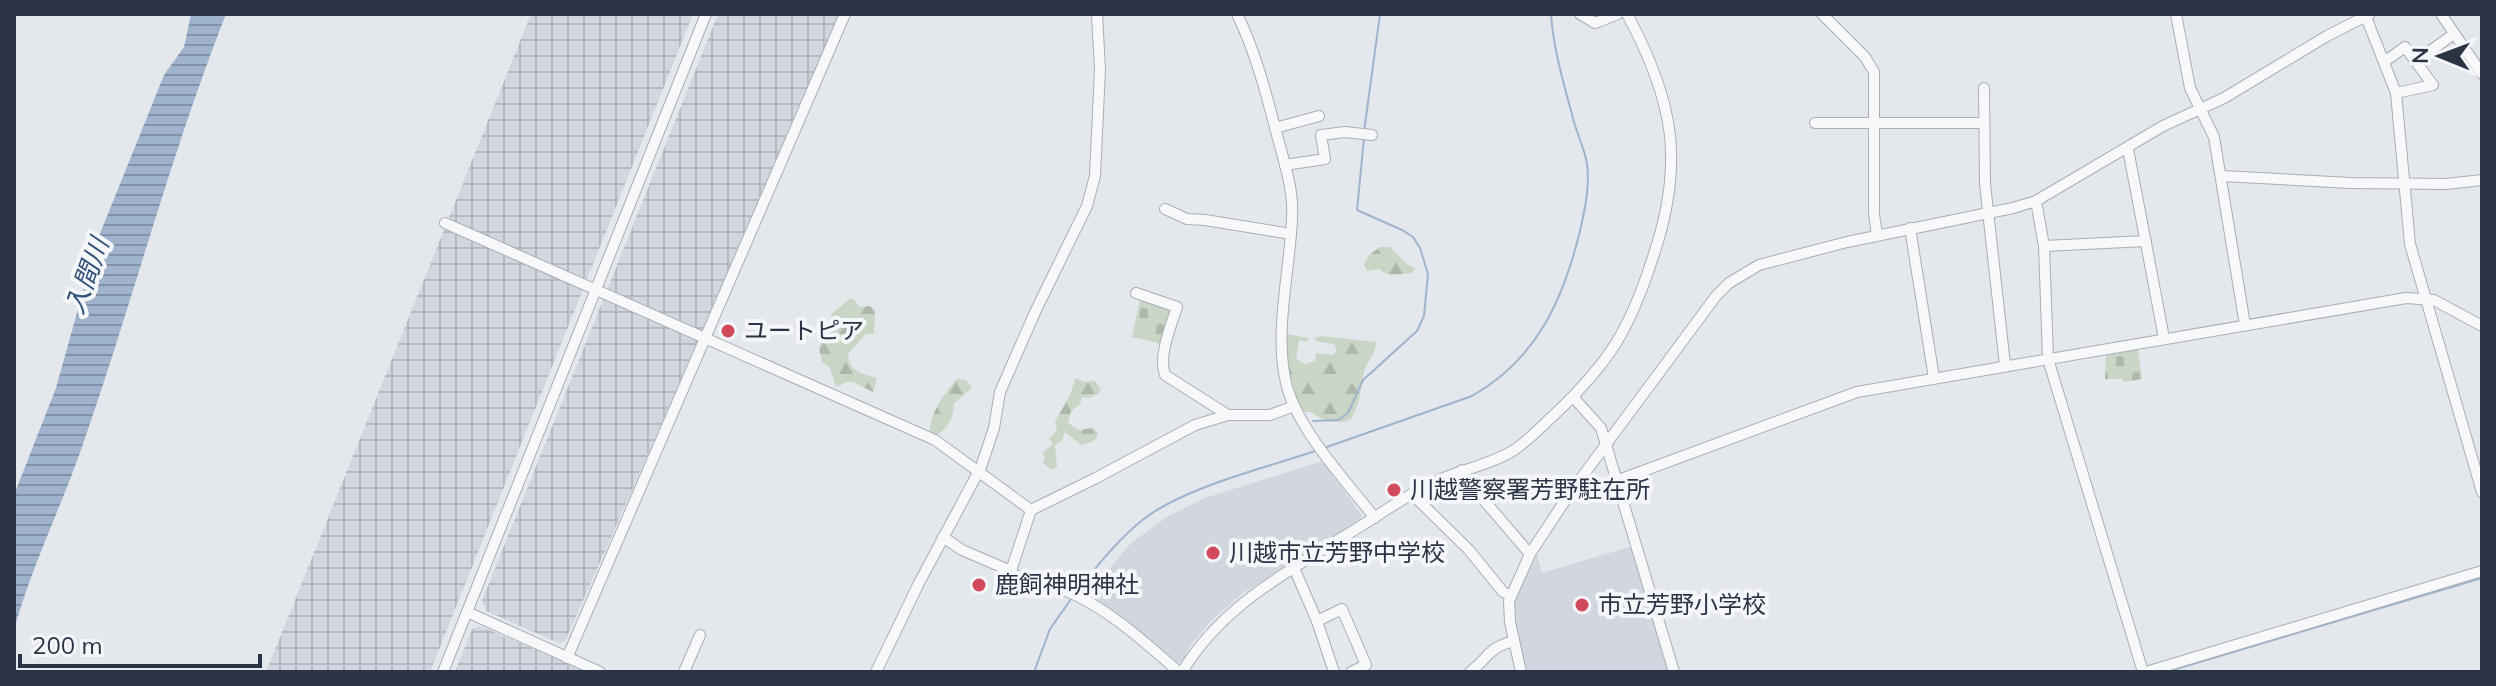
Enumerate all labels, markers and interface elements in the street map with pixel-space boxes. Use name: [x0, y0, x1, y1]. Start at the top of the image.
north arrow: [2400, 16, 2480, 96]
text: N: [2406, 47, 2434, 64]
water label: 入間川: [58, 231, 116, 318]
place label: ユートピア: [744, 315, 864, 345]
marker: ユートピア: [719, 322, 737, 340]
place label: 川越警察署芳野駐在所: [1410, 474, 1650, 504]
marker: 川越警察署芳野駐在所: [1385, 481, 1403, 499]
place label: 川越市立芳野中学校: [1229, 537, 1445, 567]
marker: 川越市立芳野中学校: [1204, 544, 1222, 562]
place label: 鹿飼神明神社: [995, 569, 1139, 599]
marker: 鹿飼神明神社: [970, 576, 988, 594]
place label: 市立芳野小学校: [1598, 589, 1766, 619]
marker: 市立芳野小学校: [1573, 596, 1591, 614]
scale bar: [20, 618, 260, 668]
text: 200 m: [32, 630, 103, 660]

